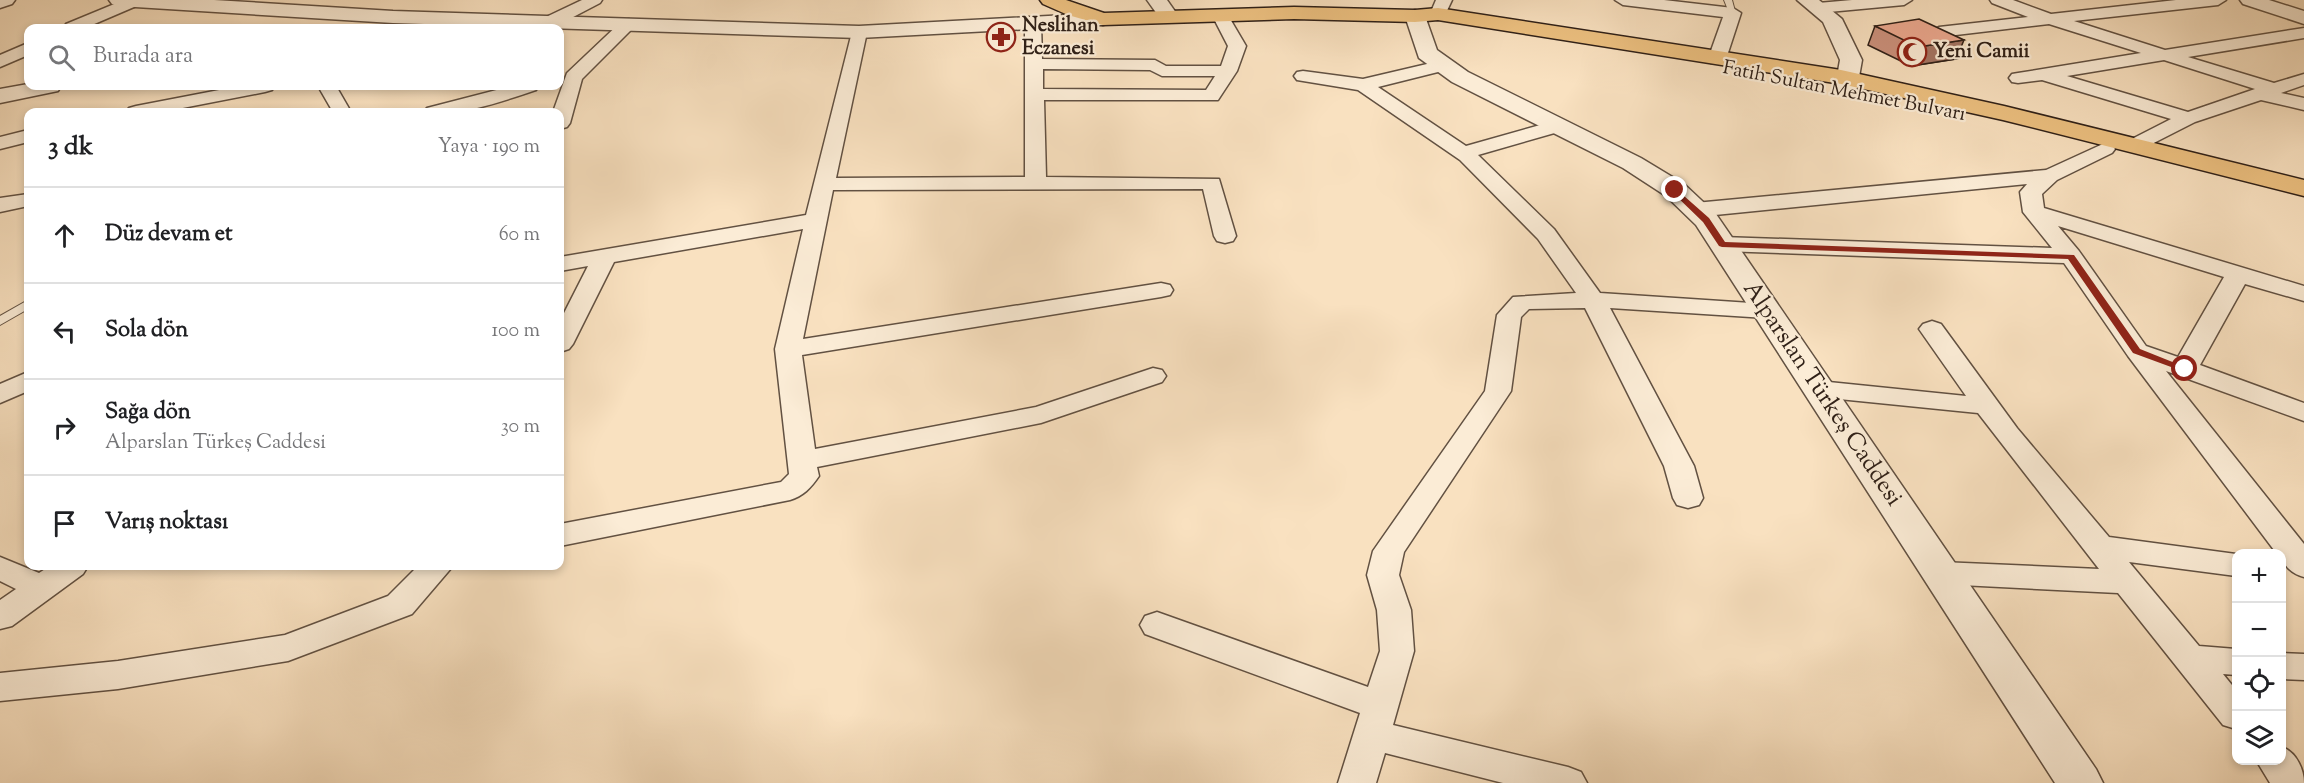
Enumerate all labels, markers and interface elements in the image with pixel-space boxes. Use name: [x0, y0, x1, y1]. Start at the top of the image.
place label: Neslihan Eczanesi: [1022, 12, 1099, 64]
pharmacy icon: Neslihan Eczanesi: [985, 21, 1017, 53]
search box: [24, 24, 564, 90]
mosque icon: Yeni Camii: [1896, 36, 1928, 68]
place label: Yeni Camii: [1933, 38, 2030, 67]
icon: search: [45, 41, 78, 74]
text: Burada ara: [93, 41, 193, 73]
street label: Fatih Sultan Mehmet Bulvarı: [1720, 54, 1968, 130]
text: 3 dk: [48, 129, 93, 166]
text: Yaya · 190 m: [438, 133, 540, 162]
route end: [1661, 176, 1687, 202]
icon: ahead: [48, 219, 81, 252]
text: Düz devam et: [105, 219, 232, 251]
text: 60 m: [499, 221, 540, 250]
street label: Alparslan Türkeş Caddesi: [1734, 275, 1910, 514]
icon: left: [48, 315, 81, 348]
text: Sola dön: [105, 315, 188, 347]
text: 100 m: [491, 317, 540, 346]
route start: [2171, 355, 2197, 381]
text: Sağa dön: [105, 397, 191, 429]
icon: right: [48, 411, 81, 444]
text: 30 m: [501, 413, 540, 442]
text: Alparslan Türkeş Caddesi: [105, 429, 326, 458]
icon: arrive: [48, 507, 81, 540]
text: Varış noktası: [105, 507, 228, 539]
map controls: [2232, 549, 2286, 765]
button: +: [2232, 549, 2286, 603]
button: −: [2232, 603, 2286, 657]
button: locate: [2232, 657, 2286, 711]
button: layers: [2232, 711, 2286, 765]

